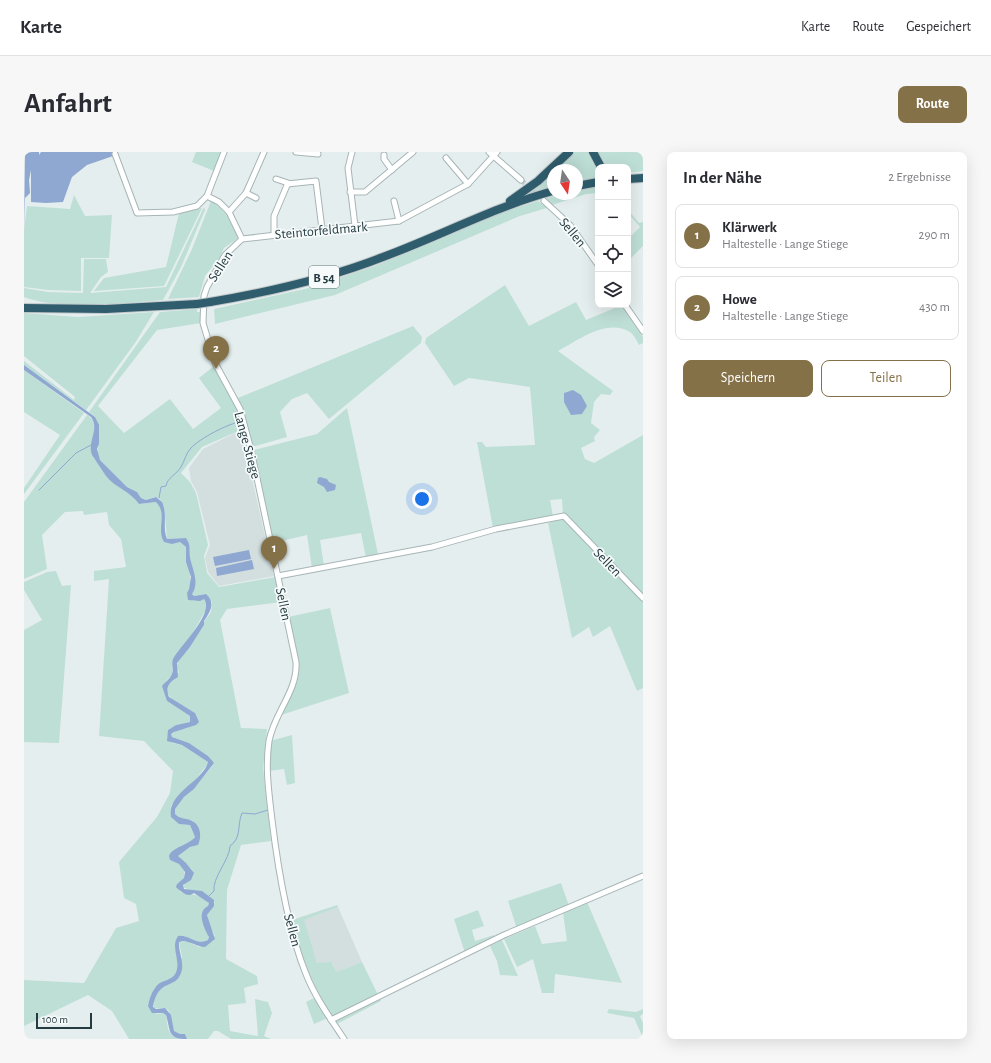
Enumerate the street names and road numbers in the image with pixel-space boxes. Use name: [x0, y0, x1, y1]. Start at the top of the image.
street label: Sellen: [556, 215, 588, 250]
street label: Steintorfeldmark: [274, 220, 369, 242]
street label: Sellen: [206, 249, 236, 284]
road number: B 54: [309, 266, 339, 288]
street label: Lange Stiege: [231, 410, 263, 480]
street label: Sellen: [591, 546, 624, 580]
street label: Sellen: [273, 586, 293, 622]
street label: Sellen: [281, 912, 303, 948]

